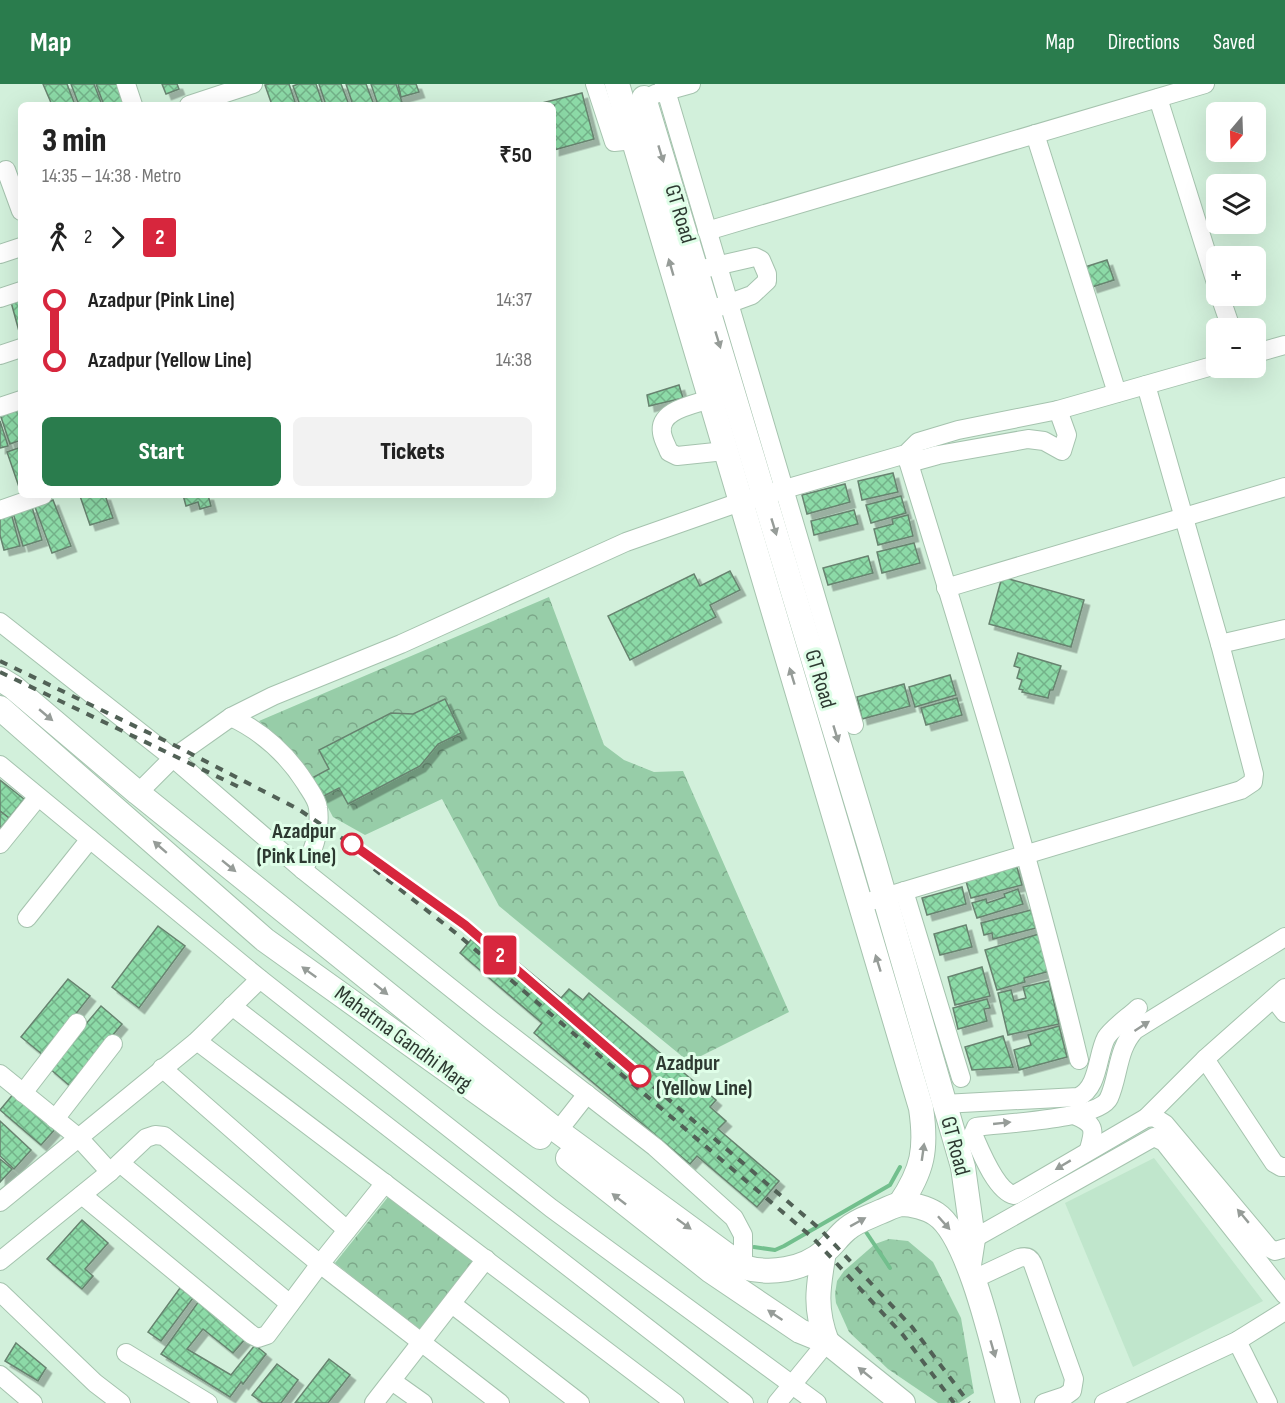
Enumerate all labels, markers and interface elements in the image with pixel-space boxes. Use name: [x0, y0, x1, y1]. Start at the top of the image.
text: Map: [30, 26, 71, 59]
text: Map: [1045, 30, 1075, 55]
text: Directions: [1108, 30, 1180, 55]
text: Saved: [1213, 30, 1255, 55]
north arrow: [1206, 102, 1266, 162]
map controls: [1206, 102, 1266, 378]
text: 3 min: [42, 121, 106, 161]
text: ₹50: [499, 142, 532, 169]
one-way arrow: [657, 145, 666, 163]
text: 14:35 – 14:38 · Metro: [42, 164, 181, 188]
button: layers: [1206, 174, 1266, 234]
street label: GT Road: [658, 181, 702, 247]
icon: walk: [42, 221, 75, 254]
icon: forward: [101, 221, 134, 254]
text: 2: [84, 225, 92, 249]
text: 2: [155, 225, 164, 250]
button: +: [1206, 246, 1266, 306]
one-way arrow: [666, 258, 675, 276]
text: Azadpur (Pink Line): [88, 287, 235, 314]
text: 14:37: [496, 288, 532, 312]
button: −: [1206, 318, 1266, 378]
one-way arrow: [714, 331, 723, 349]
text: Azadpur (Yellow Line): [88, 347, 252, 374]
text: 14:38: [496, 348, 532, 372]
button: Start: [42, 417, 281, 486]
button: Tickets: [293, 417, 532, 486]
one-way arrow: [770, 518, 779, 536]
street label: GT Road: [798, 646, 842, 712]
one-way arrow: [787, 667, 796, 685]
one-way arrow: [38, 709, 54, 722]
one-way arrow: [832, 725, 841, 743]
place label: Azadpur (Pink Line): [257, 818, 336, 870]
marker: Azadpur (Pink Line): [341, 833, 363, 855]
one-way arrow: [152, 840, 167, 854]
one-way arrow: [221, 859, 236, 872]
line badge: 2: [480, 936, 520, 974]
text: 2: [495, 943, 505, 968]
one-way arrow: [873, 954, 882, 972]
one-way arrow: [302, 966, 317, 978]
street label: Mahatma Gandhi Marg: [329, 980, 477, 1098]
one-way arrow: [373, 982, 388, 994]
one-way arrow: [1134, 1020, 1151, 1031]
place label: Azadpur (Yellow Line): [655, 1050, 752, 1102]
marker: Azadpur (Yellow Line): [629, 1065, 651, 1087]
street label: GT Road: [934, 1114, 976, 1178]
one-way arrow: [993, 1119, 1012, 1128]
one-way arrow: [919, 1142, 928, 1161]
one-way arrow: [1054, 1160, 1071, 1170]
one-way arrow: [611, 1192, 627, 1205]
one-way arrow: [1236, 1208, 1249, 1224]
one-way arrow: [937, 1215, 950, 1230]
one-way arrow: [850, 1217, 867, 1227]
one-way arrow: [675, 1218, 691, 1230]
one-way arrow: [767, 1309, 784, 1320]
one-way arrow: [989, 1340, 998, 1358]
one-way arrow: [857, 1366, 873, 1379]

